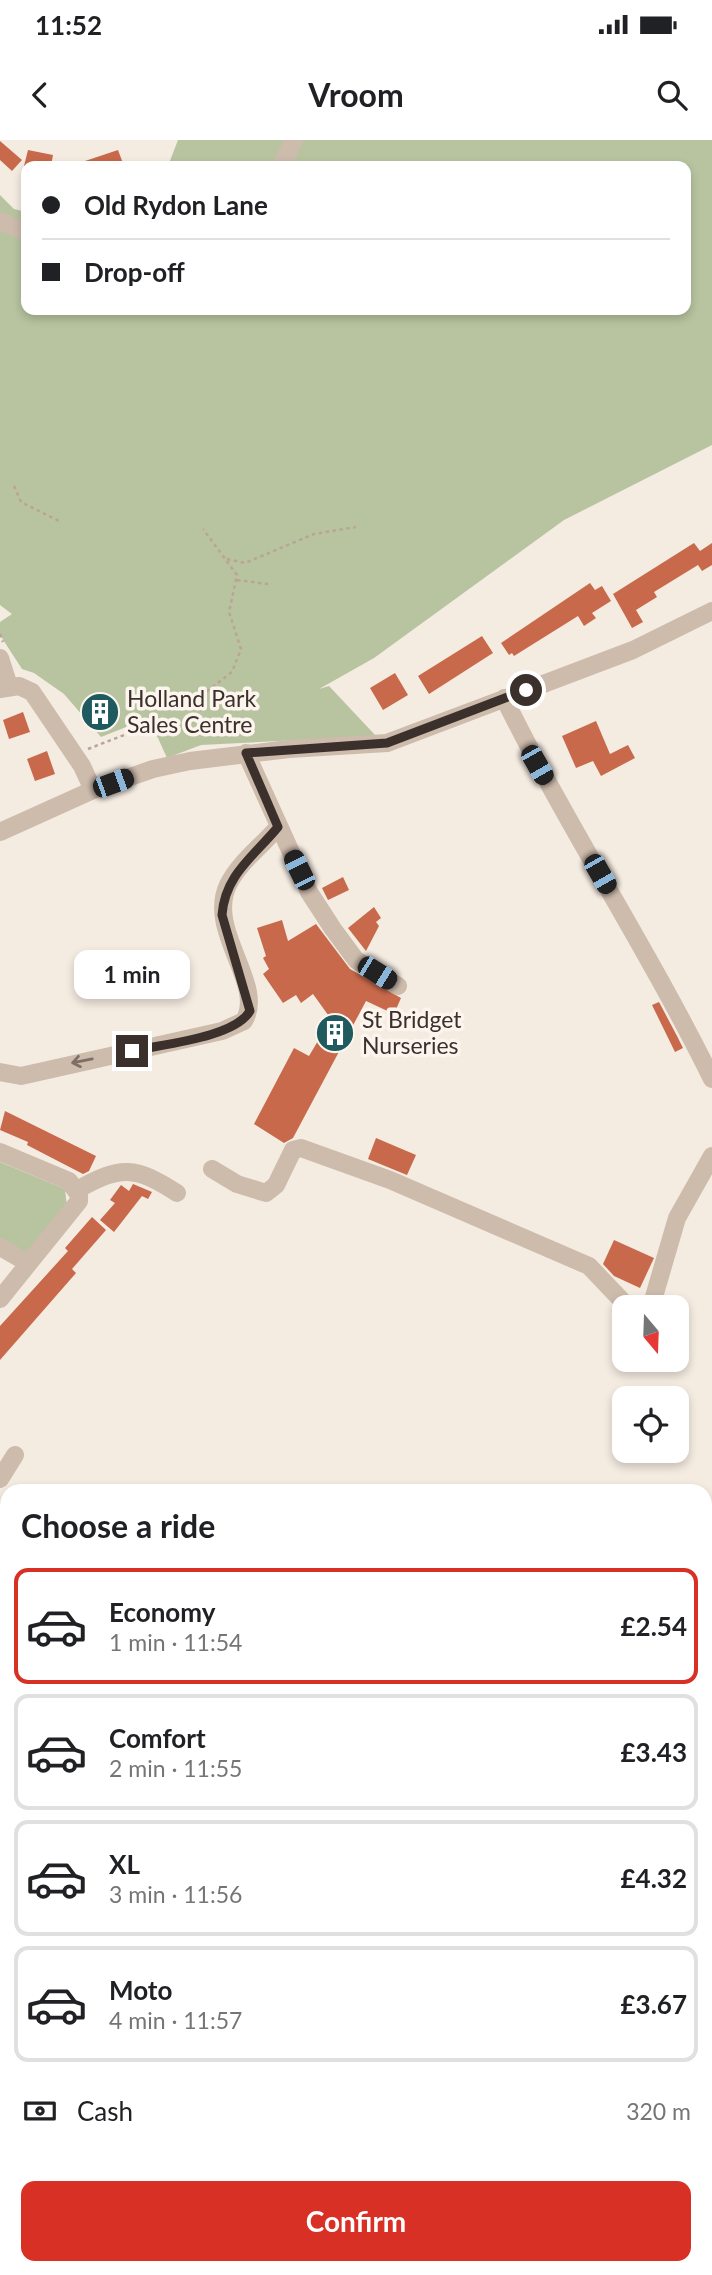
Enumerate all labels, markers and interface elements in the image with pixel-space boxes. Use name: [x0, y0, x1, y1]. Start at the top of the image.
text: 11:52: [35, 9, 102, 41]
text: Vroom: [308, 75, 404, 114]
icon: back: [21, 76, 59, 114]
icon: search: [653, 76, 691, 114]
text: Old Rydon Lane: [84, 189, 268, 221]
text: Drop-off: [84, 256, 185, 288]
route start: [510, 674, 542, 706]
place label: Holland Park Sales Centre: [127, 684, 256, 738]
building icon: Holland Park Sales Centre: [79, 691, 121, 733]
car: [518, 742, 557, 788]
car: [90, 766, 137, 800]
car: [281, 847, 318, 893]
car: [581, 851, 620, 897]
callout: 1 min: [74, 950, 190, 998]
car: [354, 953, 401, 993]
text: 1 min: [103, 960, 161, 988]
place label: St Bridget Nurseries: [362, 1005, 462, 1059]
building icon: St Bridget Nurseries: [314, 1012, 356, 1054]
route end: [116, 1035, 148, 1067]
one-way arrow: [71, 1054, 94, 1068]
north arrow: [612, 1295, 690, 1372]
map controls: [612, 1295, 689, 1463]
button: locate: [612, 1386, 689, 1463]
text: Choose a ride: [21, 1506, 215, 1545]
icon: car: [25, 1595, 88, 1658]
text: Economy: [109, 1596, 215, 1628]
text: £2.54: [621, 1610, 687, 1642]
text: 1 min · 11:54: [109, 1628, 242, 1656]
icon: car: [25, 1721, 88, 1784]
text: Comfort: [109, 1722, 206, 1754]
text: £3.43: [621, 1736, 687, 1768]
text: 2 min · 11:55: [109, 1754, 242, 1782]
icon: car: [25, 1847, 88, 1910]
text: XL: [109, 1848, 140, 1880]
text: £4.32: [621, 1862, 687, 1894]
text: 3 min · 11:56: [109, 1880, 242, 1908]
icon: car: [25, 1973, 88, 2036]
text: Moto: [109, 1974, 172, 2006]
text: £3.67: [621, 1988, 687, 2020]
text: 4 min · 11:57: [109, 2006, 242, 2034]
icon: cash: [21, 2092, 59, 2130]
text: Cash: [77, 2095, 133, 2127]
text: 320 m: [626, 2097, 691, 2125]
button: Confirm: [21, 2181, 691, 2261]

